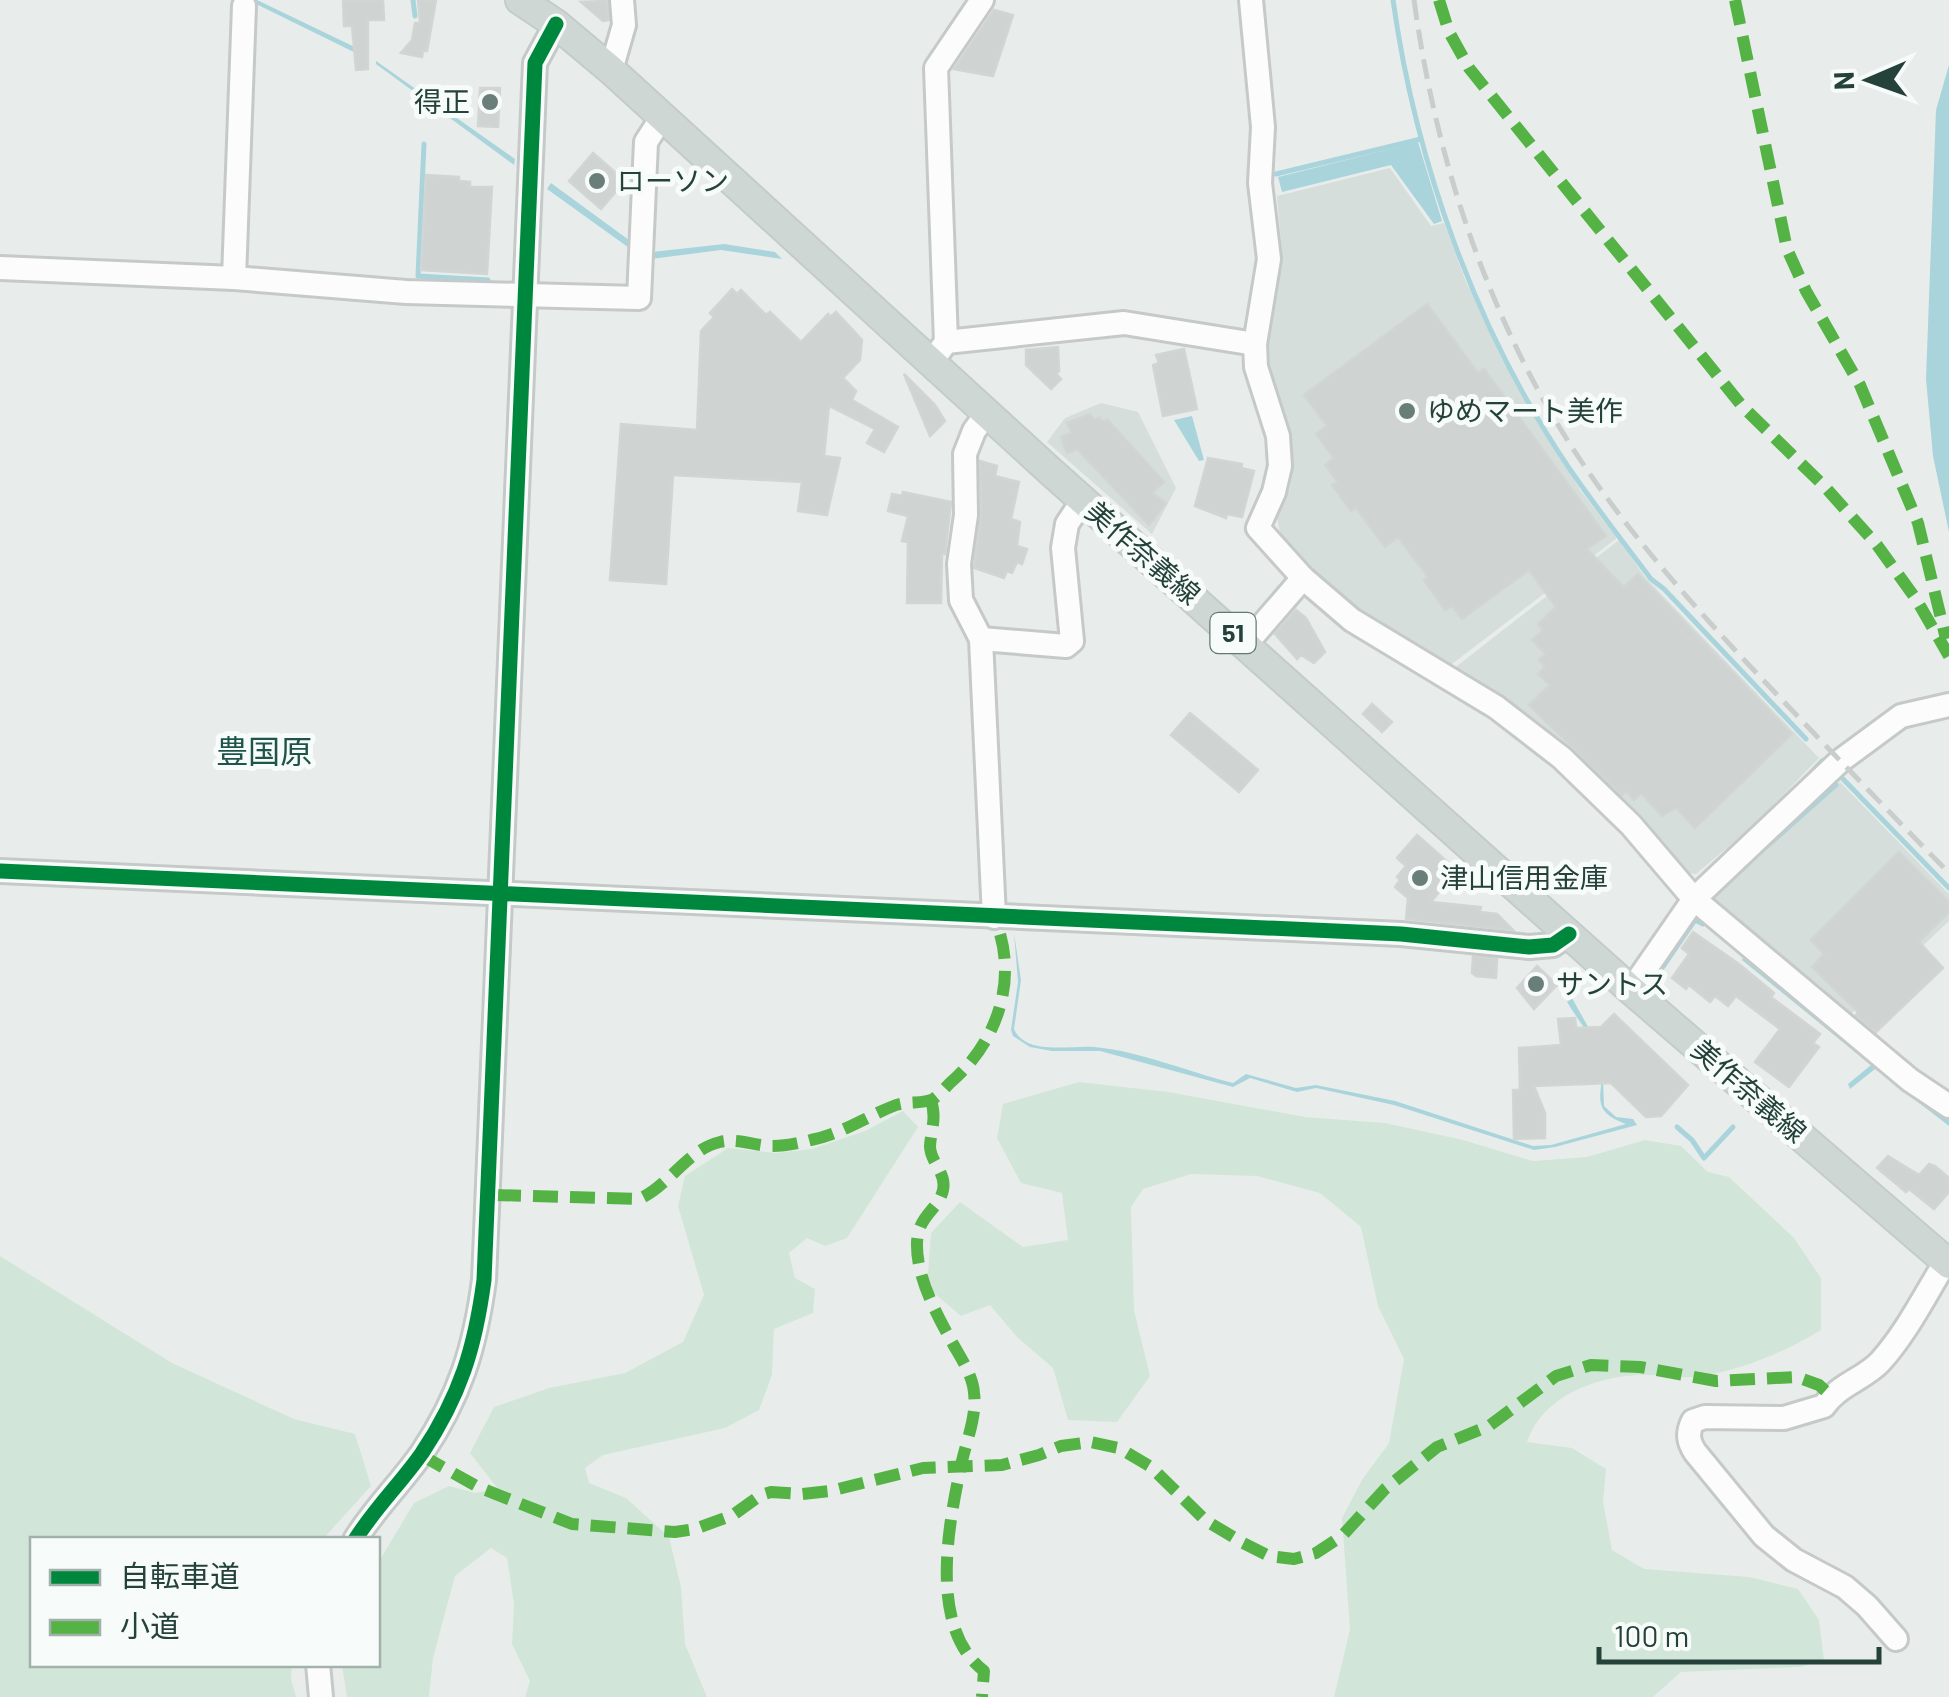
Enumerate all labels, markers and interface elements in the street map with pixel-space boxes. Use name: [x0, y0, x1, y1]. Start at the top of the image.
north arrow: [1819, 30, 1919, 130]
text: N: [1826, 71, 1860, 91]
place label: 得正: [414, 84, 470, 118]
marker: 得正: [479, 91, 501, 113]
place label: ローソン: [617, 163, 729, 197]
marker: ローソン: [586, 170, 608, 192]
place label: ゆめマート美作: [1427, 393, 1623, 427]
marker: ゆめマート美作: [1396, 400, 1418, 422]
street label: 美作奈義線: [1080, 493, 1208, 611]
road number: 51: [1210, 613, 1256, 653]
district label: 豊国原: [216, 731, 312, 769]
place label: 津山信用金庫: [1440, 860, 1608, 894]
marker: 津山信用金庫: [1409, 867, 1431, 889]
place label: サントス: [1556, 966, 1668, 1000]
marker: サントス: [1525, 973, 1547, 995]
street label: 美作奈義線: [1686, 1031, 1814, 1149]
legend: [30, 1537, 380, 1667]
text: 自転車道: [120, 1557, 240, 1593]
scale bar: [1599, 1602, 1879, 1664]
text: 小道: [120, 1607, 180, 1643]
text: 100 m: [1614, 1617, 1689, 1653]

